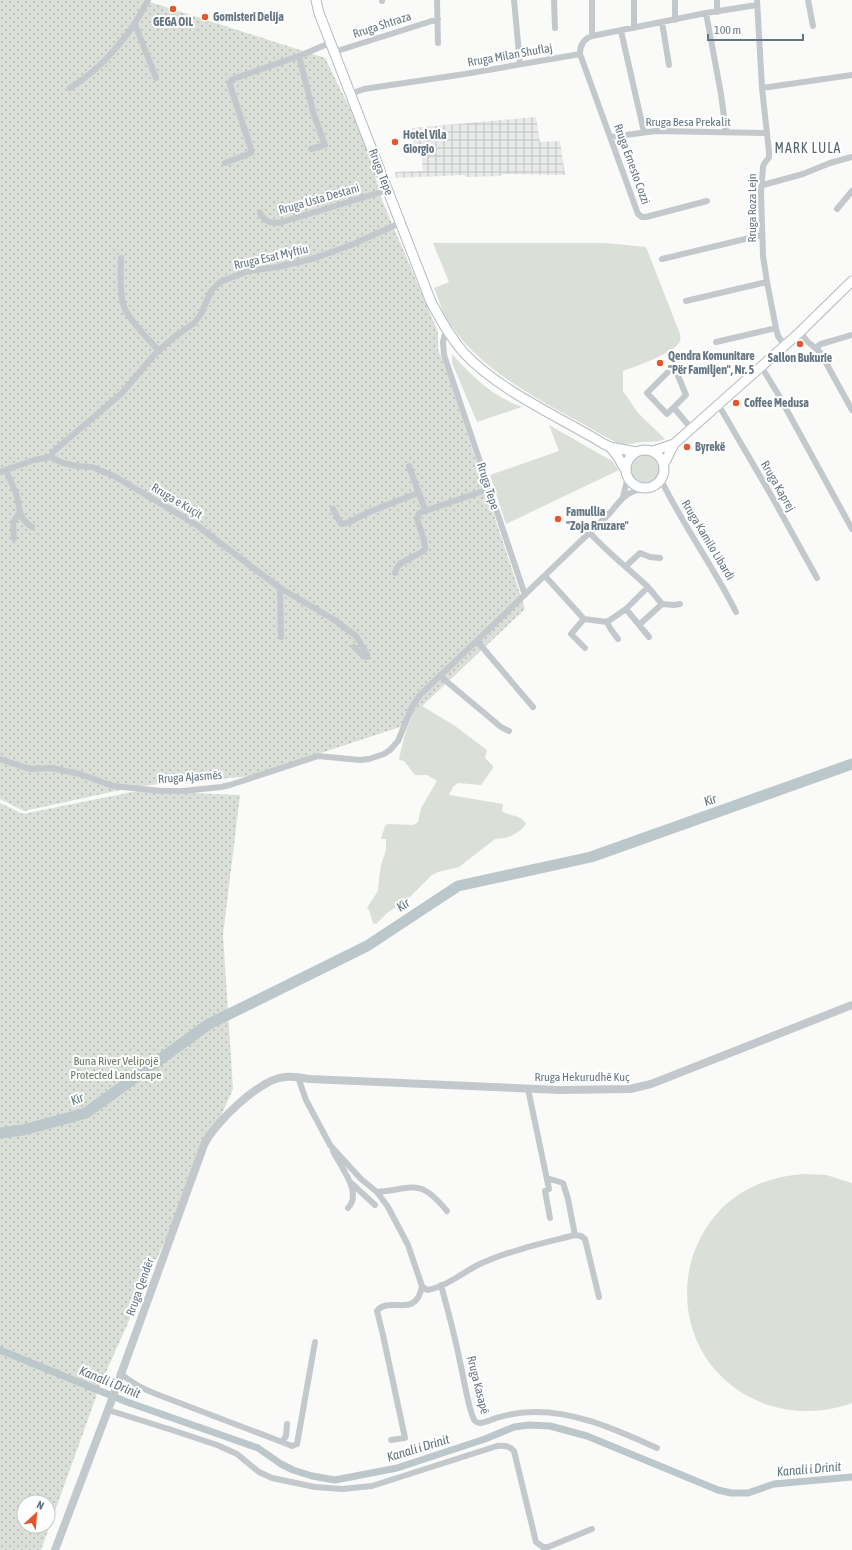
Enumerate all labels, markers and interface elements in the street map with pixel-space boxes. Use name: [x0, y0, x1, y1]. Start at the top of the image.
marker: GEGA OIL: [168, 4, 178, 14]
street label: Rruga Shtraza: [351, 9, 413, 41]
place label: Gomisteri Delija: [213, 10, 284, 24]
marker: Gomisteri Delija: [200, 12, 210, 22]
place label: GEGA OIL: [153, 15, 193, 29]
scale bar: [708, 16, 803, 42]
text: 100 m: [714, 23, 741, 37]
street label: Rruga Milan Shuflaj: [466, 41, 554, 69]
street label: Rruga Besa Prekalit: [645, 115, 731, 129]
street label: Rruga Ernesto Cozzi: [611, 122, 653, 206]
place label: Hotel Vila Giorgio: [403, 128, 447, 156]
marker: Hotel Vila Giorgio: [390, 137, 400, 147]
district label: MARK LULA: [775, 140, 841, 156]
street label: Rruga Tepe: [366, 147, 396, 197]
street label: Rruga Roza Lejn: [745, 173, 759, 243]
street label: Rruga Usta Destani: [277, 181, 361, 217]
street label: Rruga Esat Myftiu: [232, 242, 310, 272]
marker: Sallon Bukurie: [795, 339, 805, 349]
place label: Qendra Komunitare "Për Familjen", Nr. 5: [668, 349, 755, 377]
place label: Sallon Bukurie: [768, 351, 833, 365]
marker: Qendra Komunitare "Për Familjen", Nr. 5: [655, 358, 665, 368]
place label: Coffee Medusa: [744, 396, 809, 410]
marker: Coffee Medusa: [731, 398, 741, 408]
place label: Byrekë: [695, 440, 726, 454]
marker: Byrekë: [682, 442, 692, 452]
street label: Rruga Kaprej: [758, 458, 798, 514]
street label: Rruga Tepe: [474, 461, 502, 511]
street label: Rruga e Kuçit: [149, 480, 205, 522]
street label: Rruga Kamilo Libardi: [679, 497, 737, 583]
place label: Famullia "Zoja Rruzare": [566, 505, 629, 533]
marker: Famullia "Zoja Rruzare": [553, 514, 563, 524]
street label: Rruga Ajasmës: [157, 768, 223, 786]
water label: Kir: [702, 790, 720, 809]
water label: Kir: [394, 895, 413, 915]
park label: Buna River Velipojë Protected Landscape: [70, 1054, 162, 1082]
street label: Rruga Hekurudhë Kuç: [535, 1070, 630, 1084]
water label: Kir: [68, 1089, 87, 1108]
street label: Rruga Qendër: [123, 1256, 157, 1318]
street label: Rruga Kasapë: [464, 1354, 492, 1416]
water label: Kanali i Drinit: [77, 1363, 143, 1401]
water label: Kanali i Drinit: [385, 1431, 451, 1465]
water label: Kanali i Drinit: [776, 1459, 842, 1479]
north arrow: [16, 1494, 56, 1534]
text: N: [35, 1498, 46, 1512]

